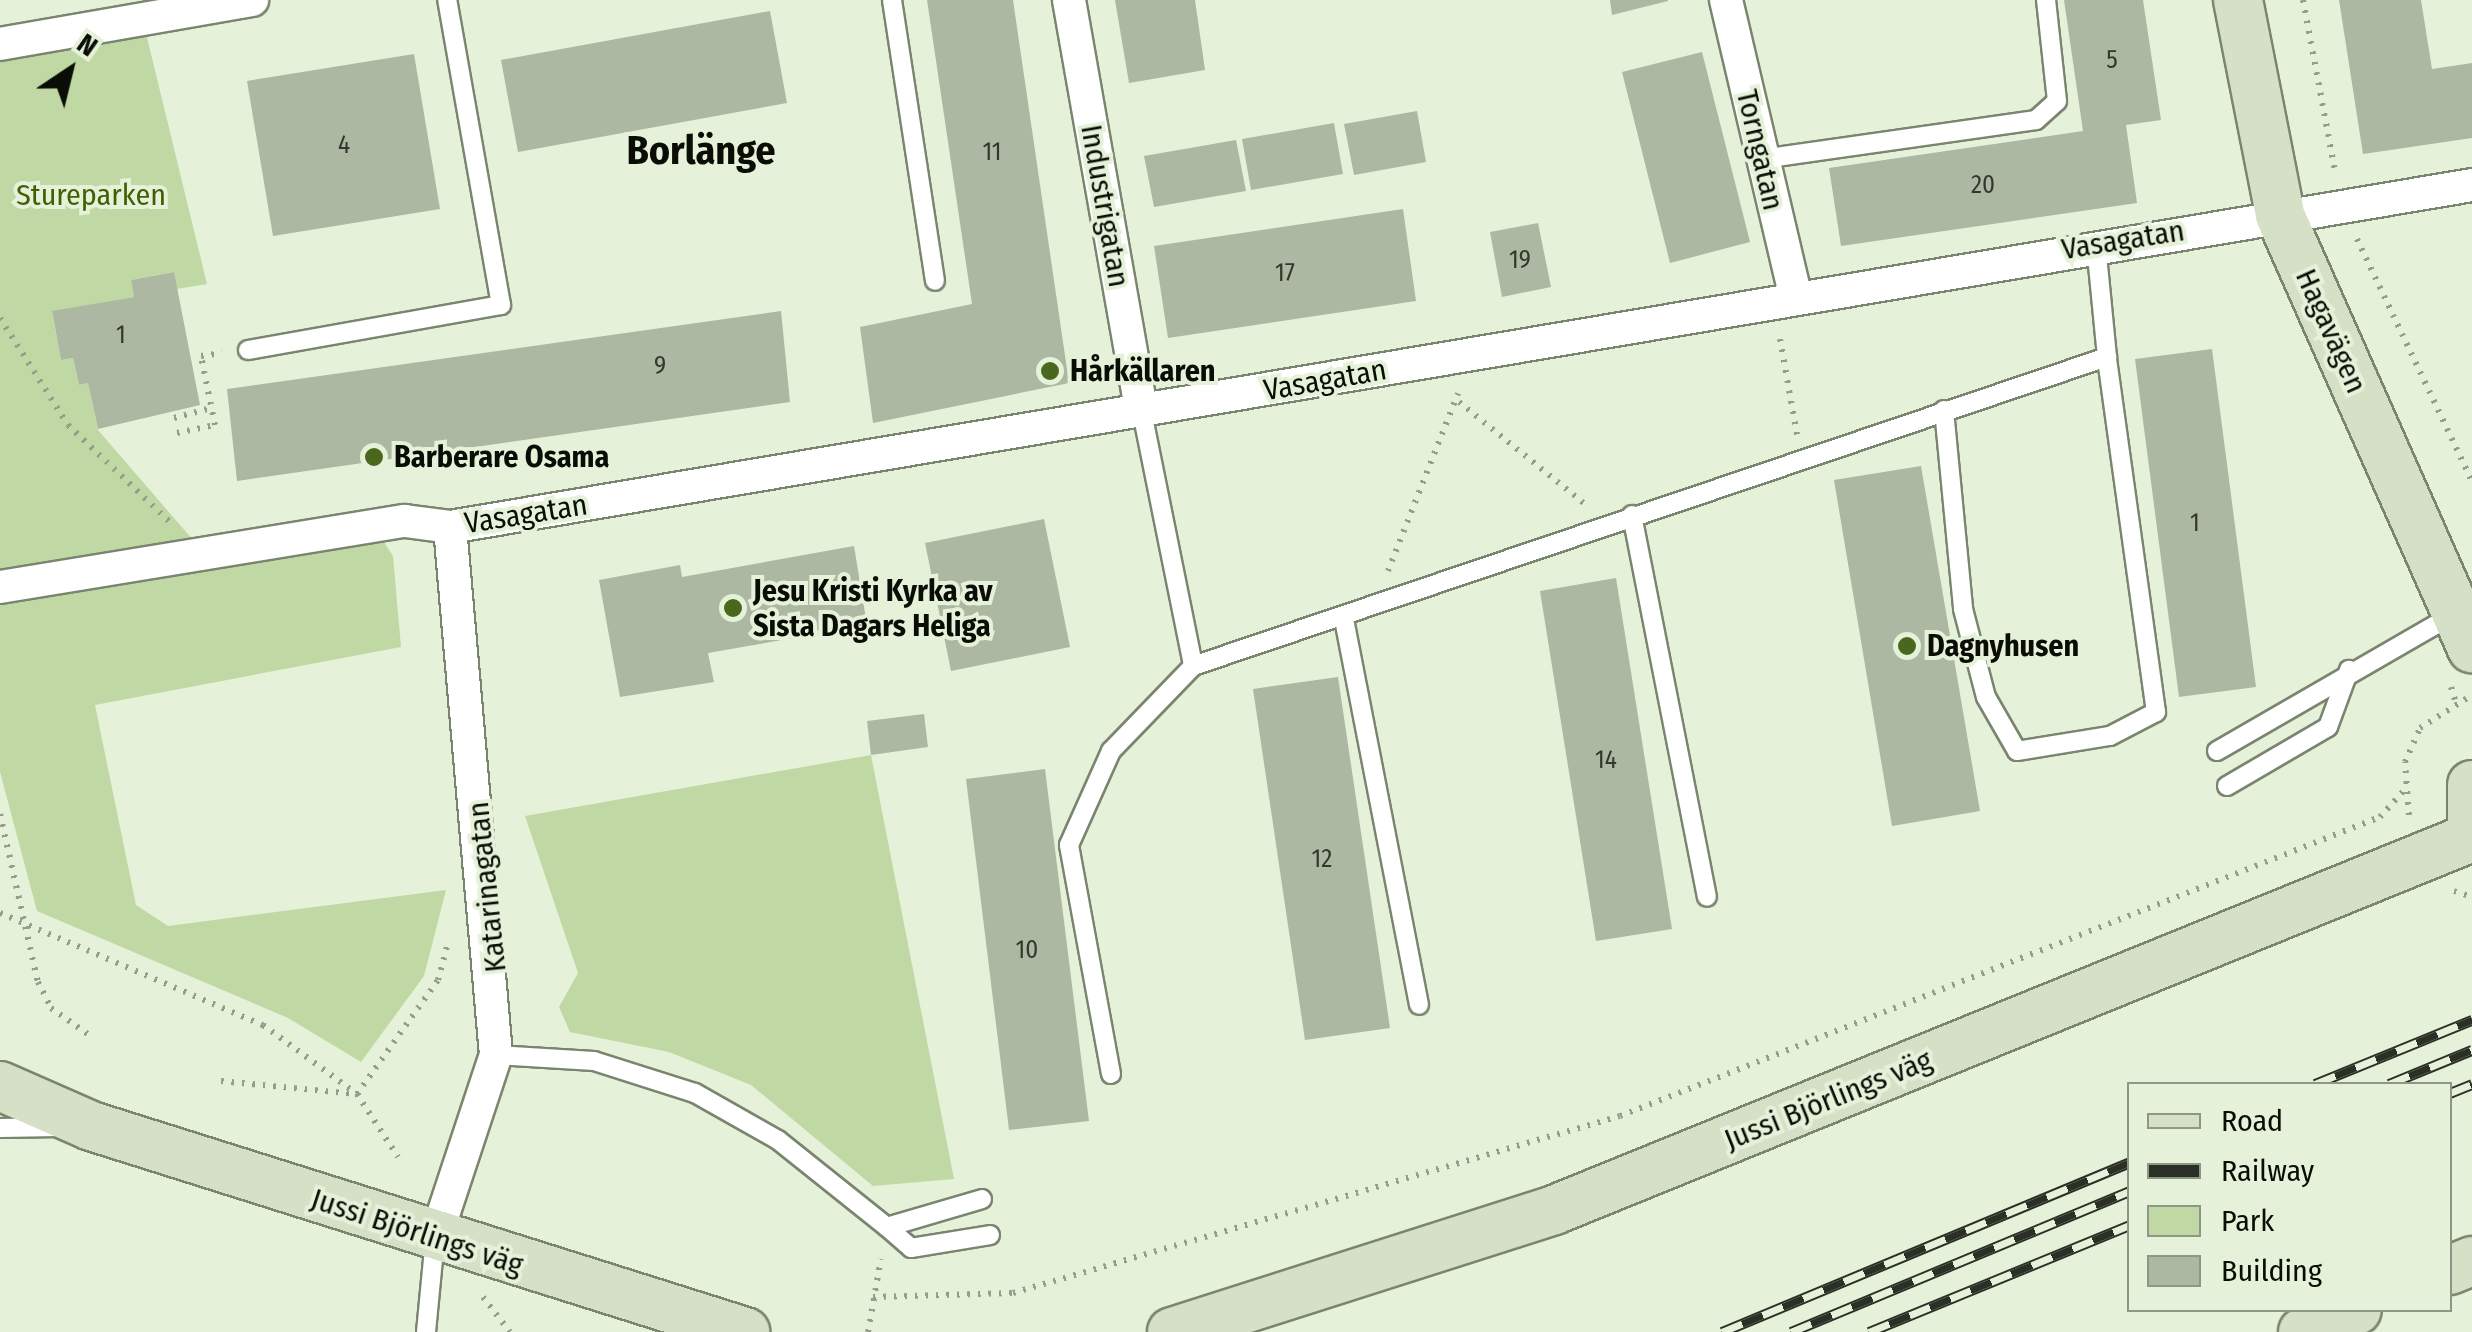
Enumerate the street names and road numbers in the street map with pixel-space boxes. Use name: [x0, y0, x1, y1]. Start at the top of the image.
street label: Torngatan: [1729, 86, 1791, 214]
street label: Industrigatan: [1073, 122, 1137, 290]
street label: Vasagatan: [2059, 213, 2187, 267]
street label: Hagavägen: [2288, 263, 2374, 399]
street label: Vasagatan: [1261, 352, 1389, 408]
street label: Vasagatan: [462, 487, 590, 541]
street label: Katarinagatan: [460, 800, 514, 974]
street label: Jussi Björlings väg: [1719, 1042, 1937, 1158]
street label: Jussi Björlings väg: [307, 1181, 527, 1283]

